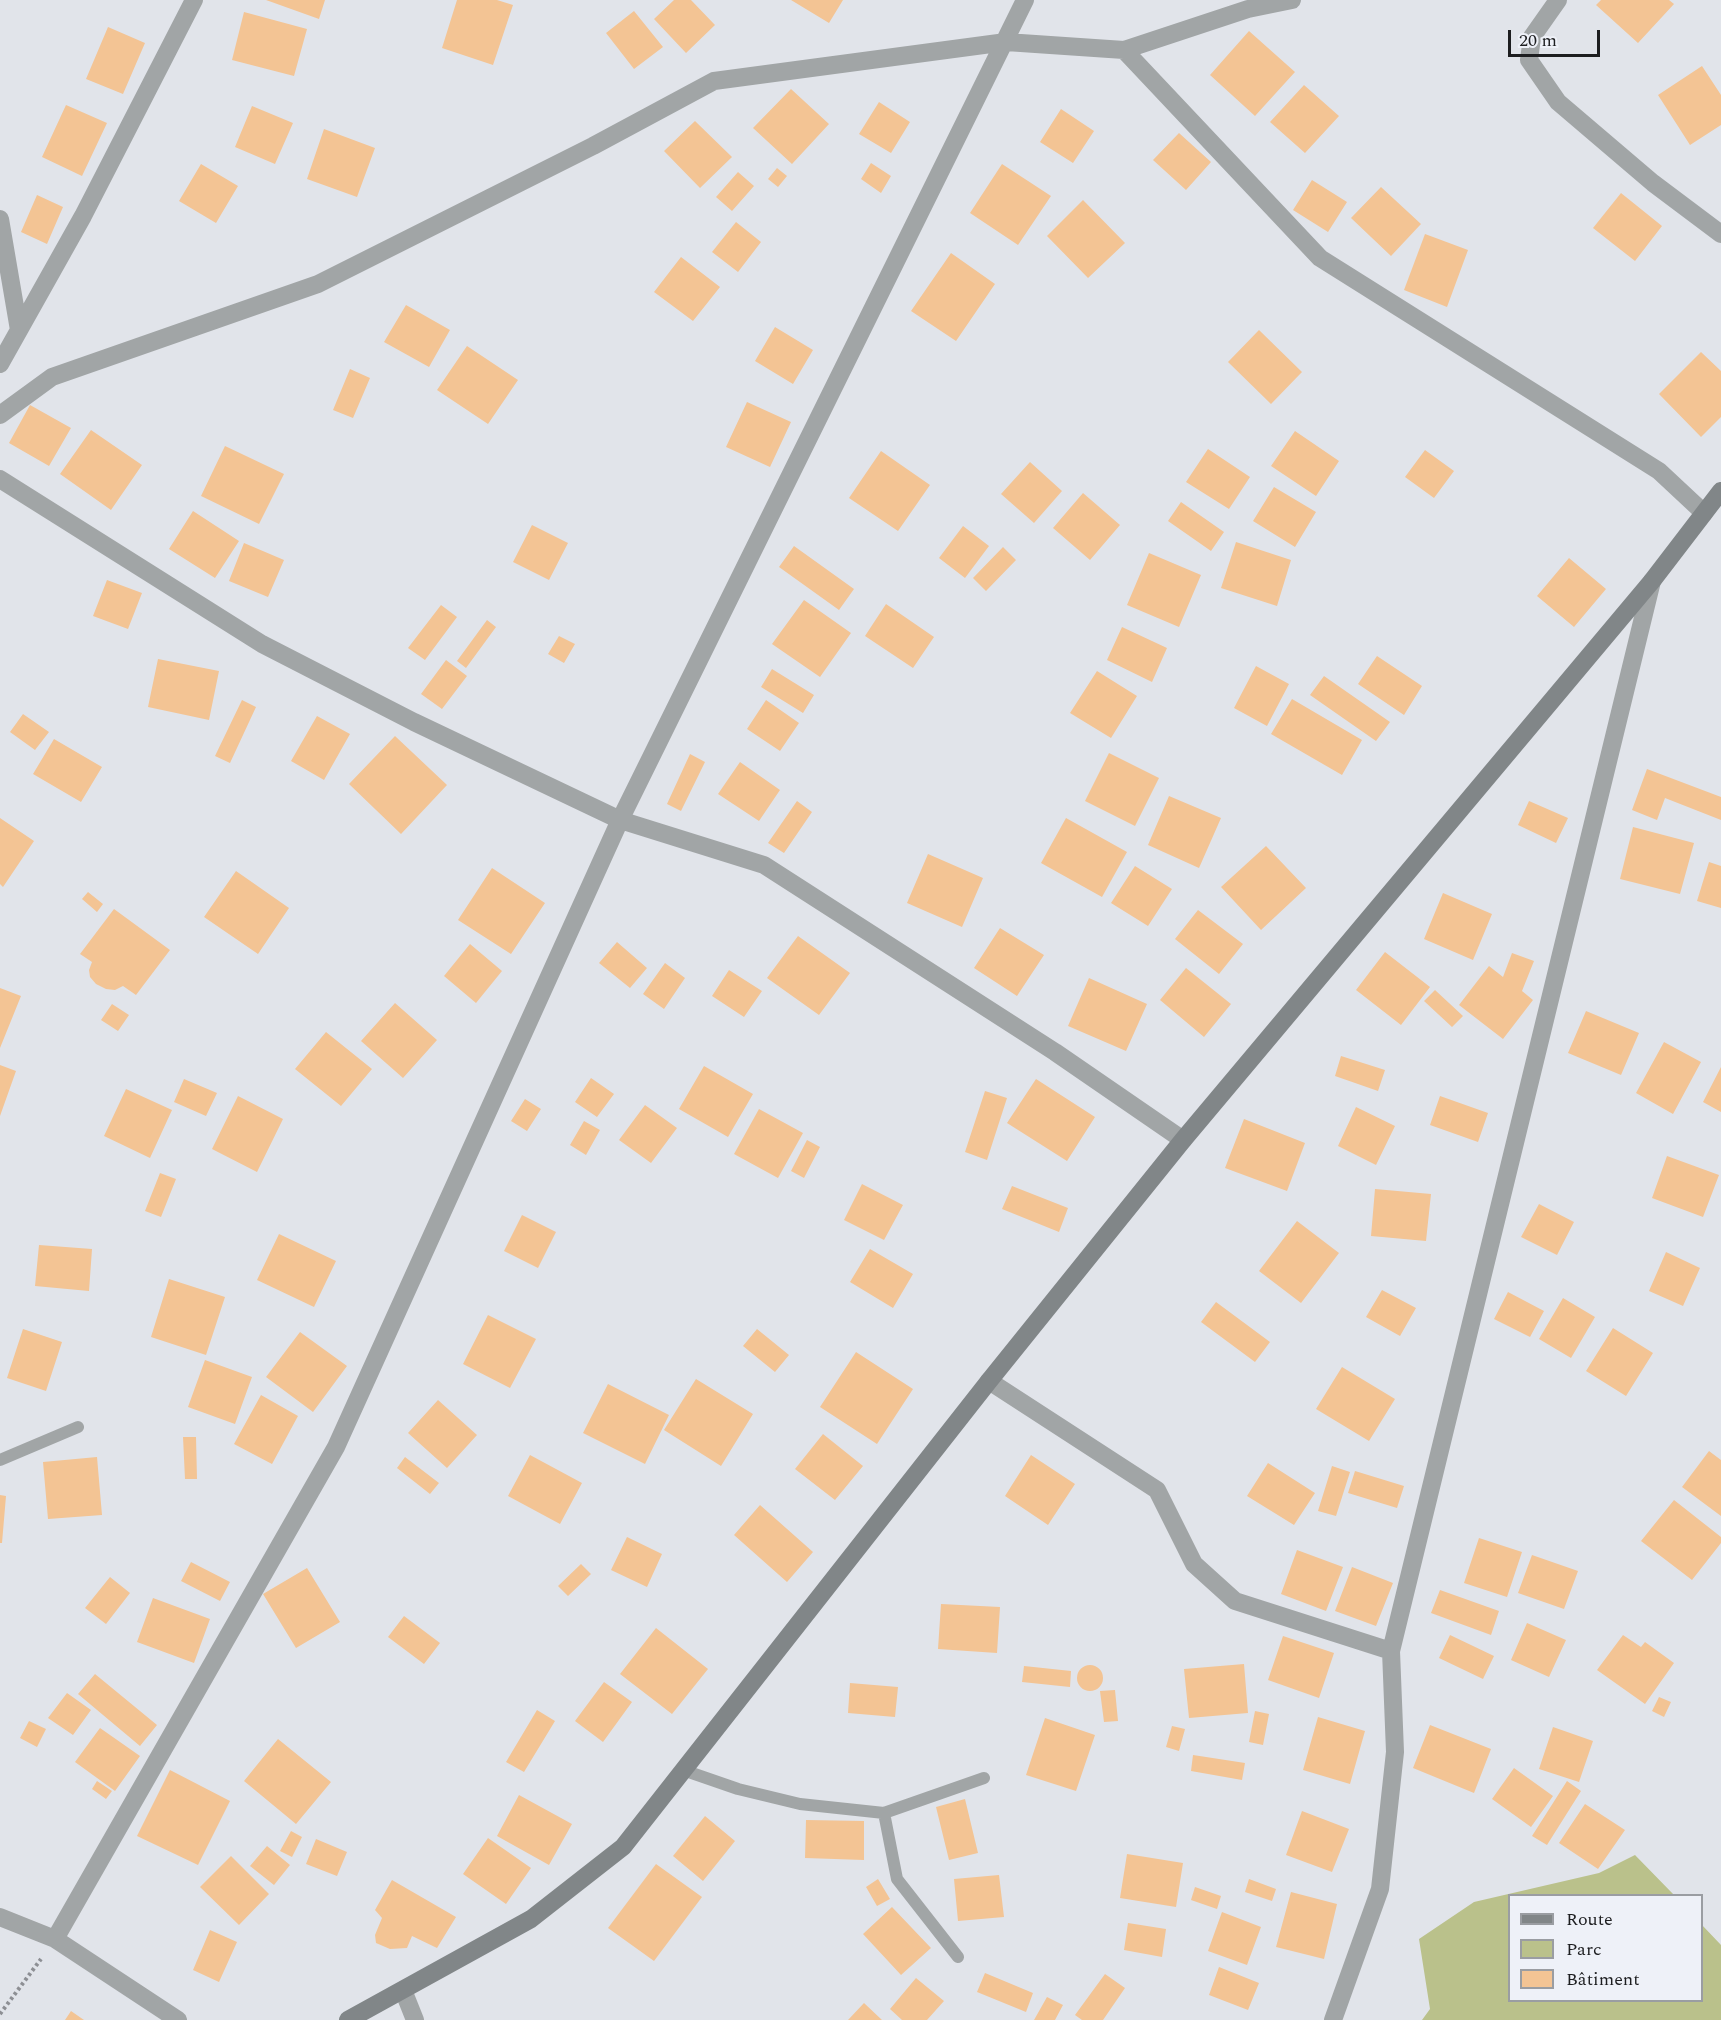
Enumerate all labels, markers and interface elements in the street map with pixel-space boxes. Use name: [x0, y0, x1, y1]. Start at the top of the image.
scale bar: [1511, 18, 1602, 56]
text: 20 m: [1519, 27, 1557, 54]
legend: [1508, 1894, 1703, 2002]
text: Route: [1566, 1906, 1613, 1933]
text: Parc: [1566, 1936, 1602, 1963]
text: Bâtiment: [1566, 1966, 1640, 1993]

